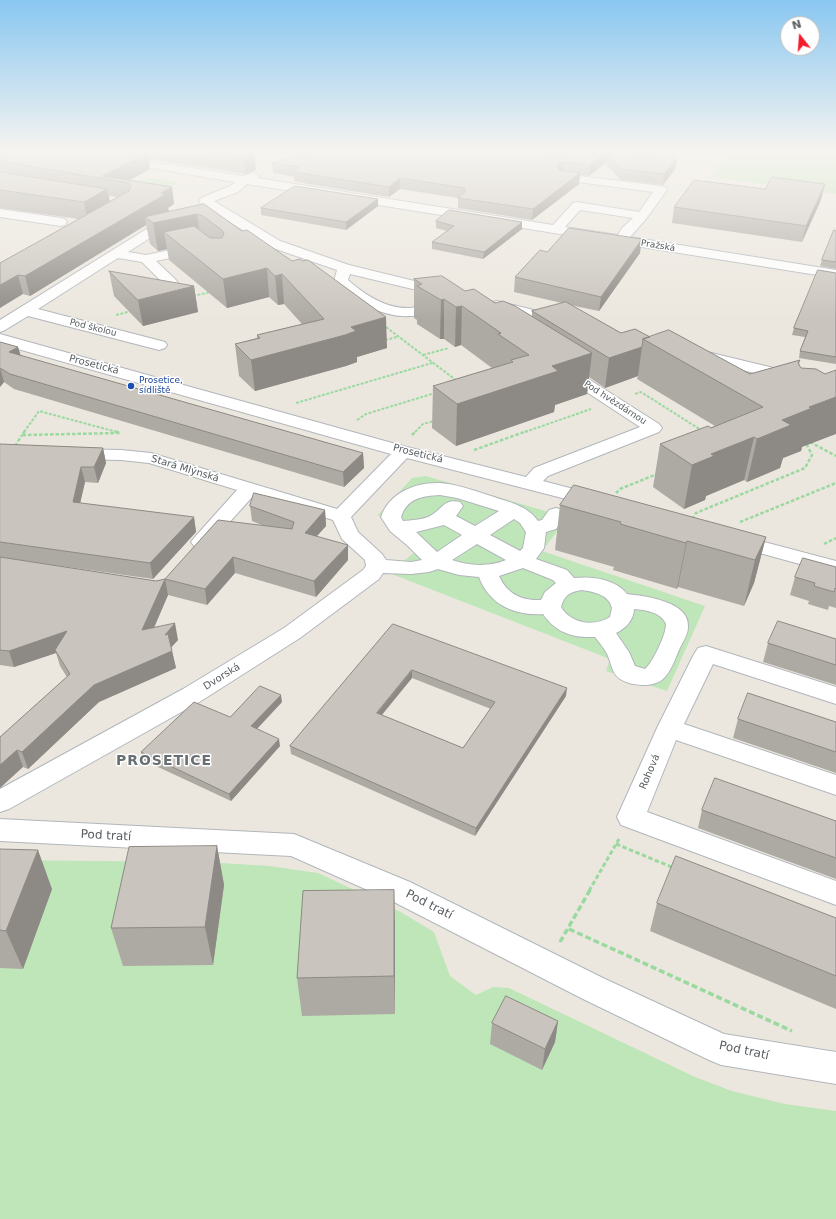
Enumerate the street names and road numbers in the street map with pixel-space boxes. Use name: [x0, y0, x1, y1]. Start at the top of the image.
street label: Pražská: [640, 238, 676, 254]
street label: Pod školou: [68, 317, 118, 339]
street label: Prosetická: [68, 353, 120, 377]
street label: Pod hvězdárnou: [582, 379, 648, 427]
street label: Prosetická: [392, 442, 444, 466]
street label: Stará Mlýnská: [150, 453, 220, 485]
street label: Dvorská: [202, 661, 242, 693]
street label: Rohová: [637, 753, 663, 791]
street label: Pod tratí: [80, 827, 132, 845]
street label: Pod tratí: [403, 887, 455, 923]
street label: Pod tratí: [718, 1039, 770, 1063]

